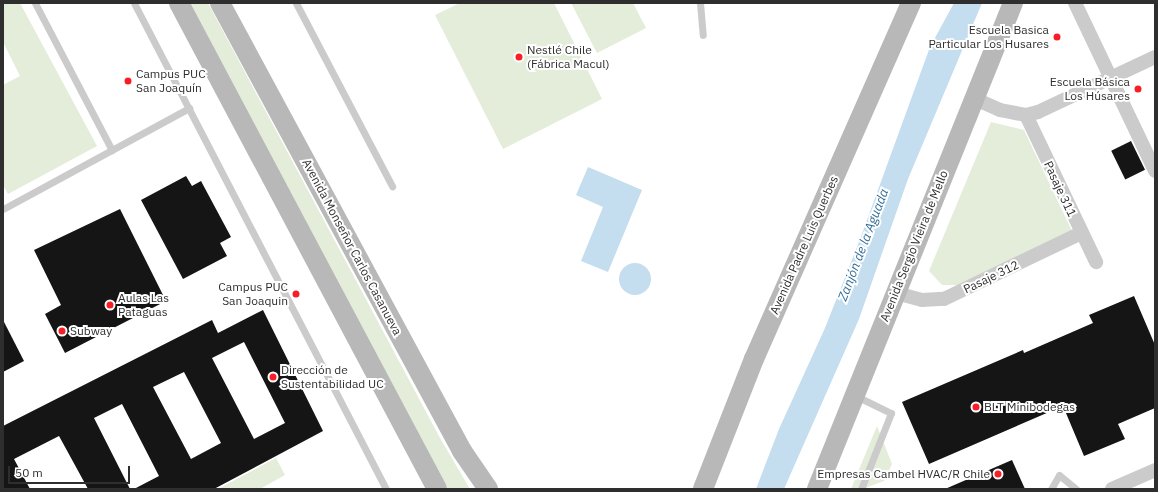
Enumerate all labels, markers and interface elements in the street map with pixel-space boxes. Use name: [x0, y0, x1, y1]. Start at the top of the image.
place label: Escuela Basica Particular Los Husares: [928, 23, 1049, 51]
marker: Escuela Basica Particular Los Husares: [1052, 32, 1062, 42]
place label: Nestlé Chile (Fábrica Macul): [527, 43, 610, 71]
marker: Nestlé Chile (Fábrica Macul): [514, 52, 524, 62]
place label: Campus PUC San Joaquín: [136, 67, 206, 95]
place label: Escuela Básica Los Húsares: [1050, 75, 1130, 103]
marker: Campus PUC San Joaquín: [123, 76, 133, 86]
marker: Escuela Básica Los Húsares: [1133, 84, 1143, 94]
street label: Avenida Monseñor Carlos Casanueva: [299, 156, 405, 338]
street label: Pasaje 311: [1041, 159, 1079, 219]
street label: Avenida Sergio Vieira de Mello: [877, 168, 951, 324]
street label: Avenida Padre Luis Querbes: [767, 173, 841, 317]
water label: Zanjón de la Aguada: [835, 187, 893, 303]
street label: Pasaje 312: [961, 257, 1021, 297]
place label: Campus PUC San Joaquin: [218, 280, 288, 308]
marker: Campus PUC San Joaquin: [291, 289, 301, 299]
place label: Aulas Las Pataguas: [118, 291, 169, 319]
marker: Aulas Las Pataguas: [105, 300, 115, 310]
place label: Subway: [70, 324, 112, 338]
marker: Subway: [57, 326, 67, 336]
place label: Dirección de Sustentabilidad UC: [281, 363, 384, 391]
marker: Dirección de Sustentabilidad UC: [268, 372, 278, 382]
place label: BLT Minibodegas: [984, 400, 1075, 414]
marker: BLT Minibodegas: [971, 402, 981, 412]
scale bar: [10, 458, 132, 484]
text: 50 m: [15, 465, 43, 480]
place label: Empresas Cambel HVAC/R Chile: [817, 467, 990, 481]
marker: Empresas Cambel HVAC/R Chile: [993, 469, 1003, 479]

